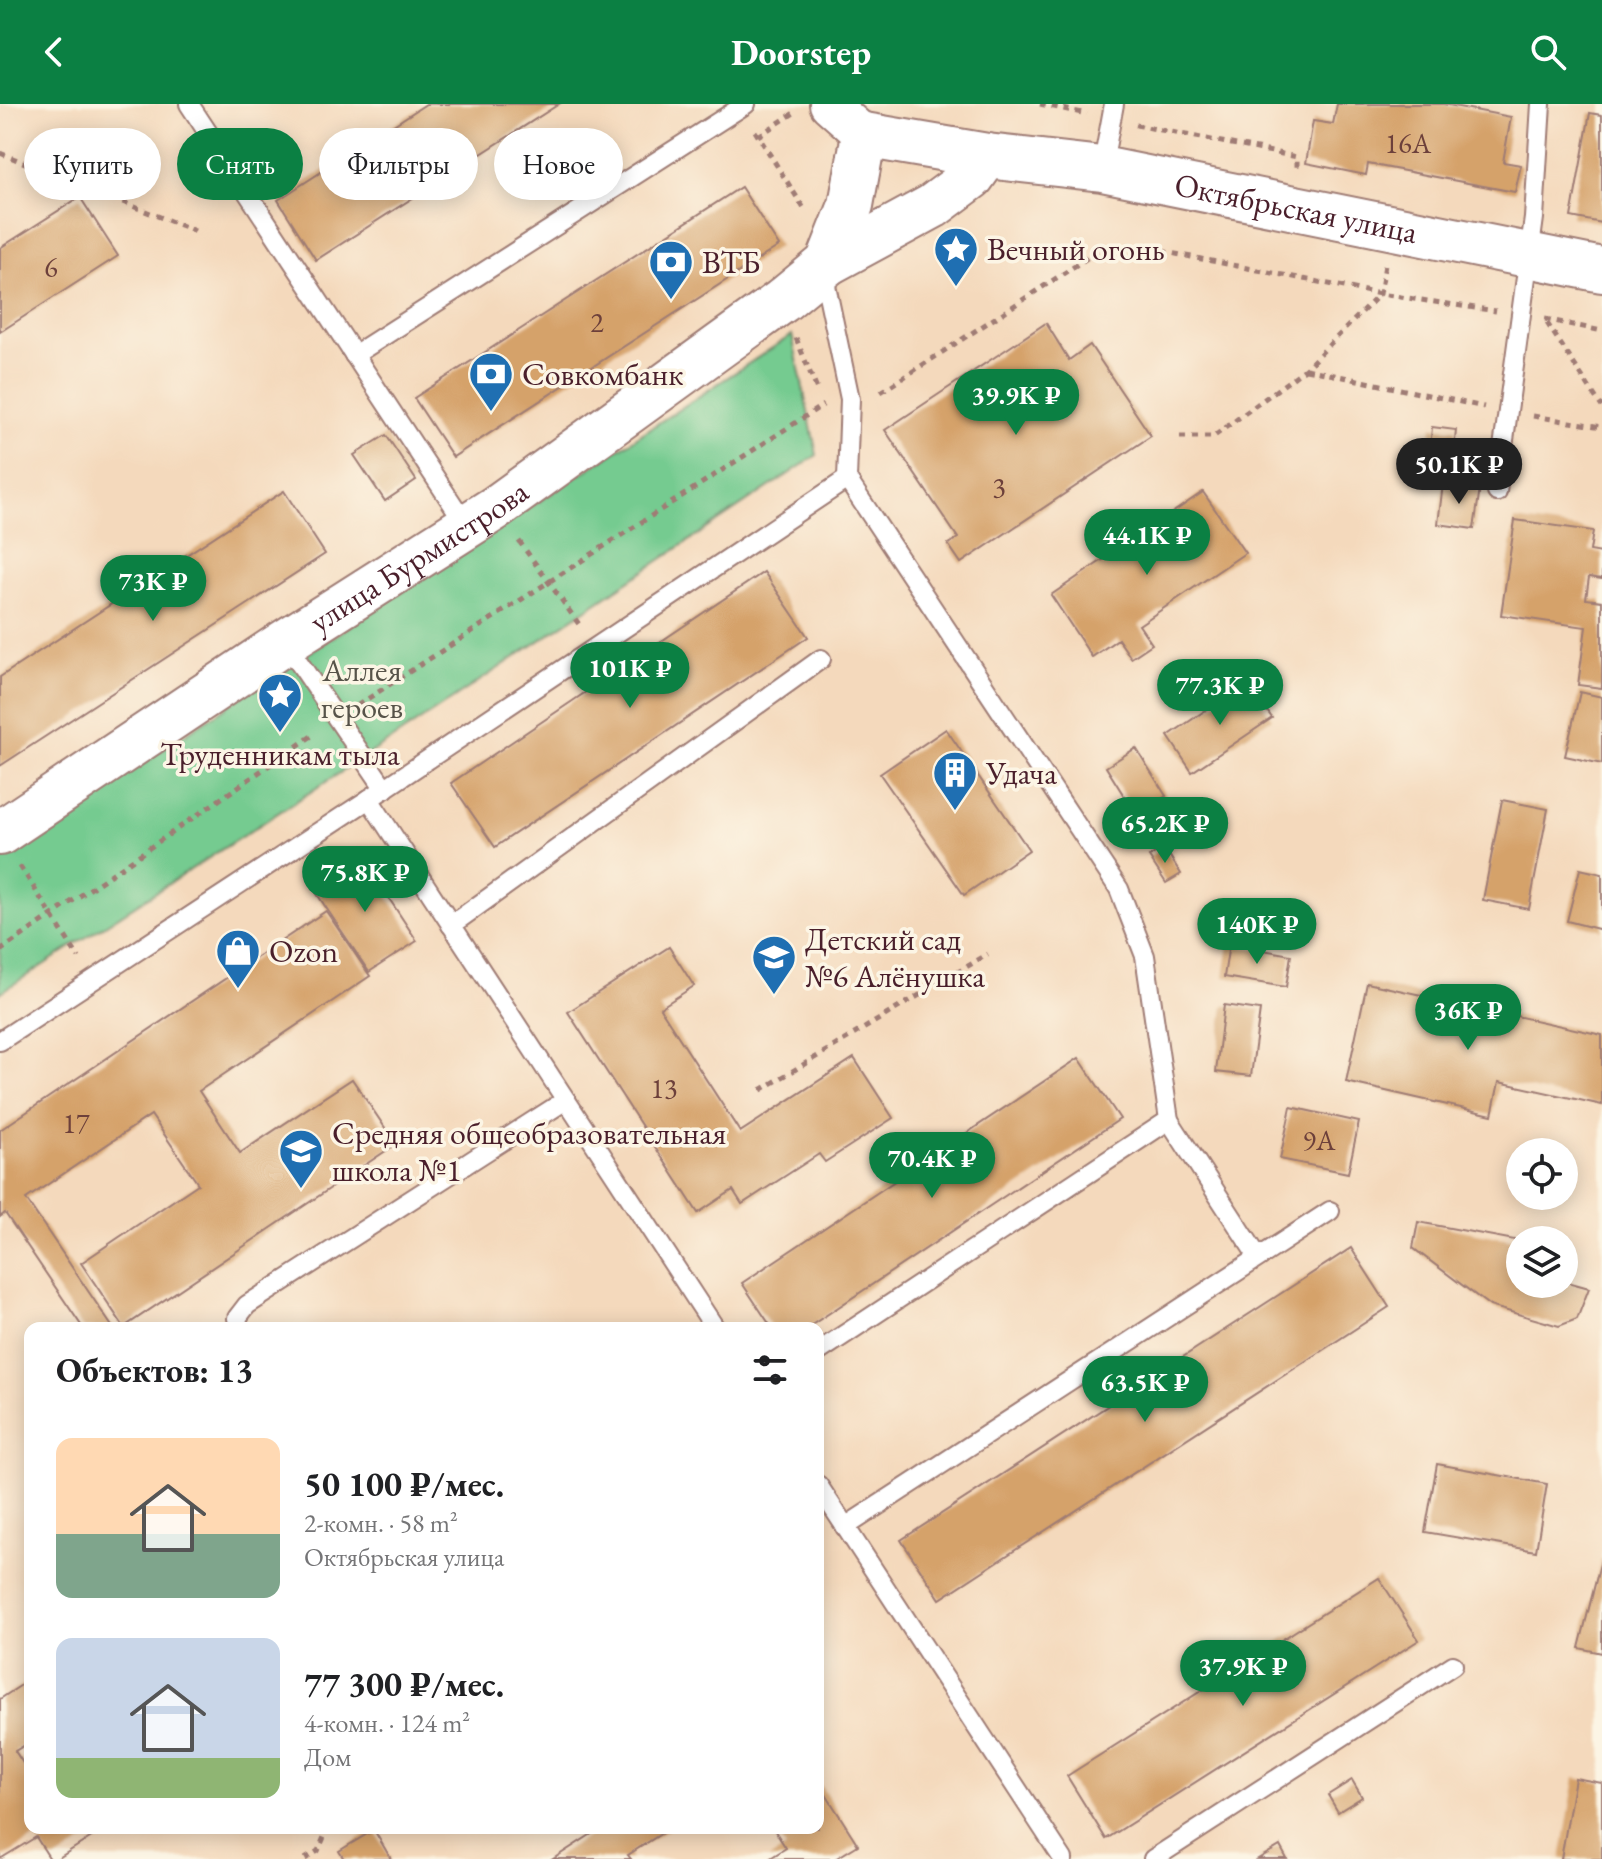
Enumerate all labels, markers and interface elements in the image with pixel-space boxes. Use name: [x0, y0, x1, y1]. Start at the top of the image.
text: Doorstep: [731, 29, 871, 76]
icon: back: [32, 30, 76, 74]
icon: search: [1526, 30, 1570, 74]
house number: 16А: [1385, 125, 1432, 161]
chip: Купить: [24, 128, 161, 200]
chip: Снять: [177, 128, 303, 200]
chip: Фильтры: [319, 128, 478, 200]
chip: Новое: [494, 128, 623, 200]
street label: Октябрьская улица: [1171, 163, 1421, 253]
place icon: Вечный огонь: [932, 225, 980, 288]
place label: Вечный огонь: [987, 228, 1165, 270]
bank icon: ВТБ: [647, 238, 695, 301]
place label: ВТБ: [702, 241, 760, 283]
house number: 6: [44, 249, 58, 285]
house number: 2: [590, 304, 604, 340]
bank icon: Совкомбанк: [467, 350, 515, 413]
place label: Совкомбанк: [522, 353, 684, 395]
pin: 39.9K ₽: [942, 369, 1090, 437]
text: 39.9K ₽: [971, 378, 1061, 412]
pin: 50.1K ₽: [1385, 438, 1533, 506]
text: 50.1K ₽: [1414, 447, 1504, 481]
house number: 3: [992, 469, 1006, 505]
street label: улица Бурмистрова: [301, 470, 537, 642]
pin: 44.1K ₽: [1073, 509, 1221, 577]
text: 44.1K ₽: [1102, 518, 1192, 552]
pin: 73K ₽: [97, 555, 209, 623]
text: 73K ₽: [118, 564, 188, 598]
pin: 101K ₽: [565, 642, 695, 710]
park label: Аллея героев: [321, 649, 403, 728]
text: 101K ₽: [588, 651, 672, 685]
pin: 77.3K ₽: [1146, 659, 1294, 727]
text: 77.3K ₽: [1175, 668, 1265, 702]
place icon: Труденникам тыла: [256, 671, 304, 734]
place label: Труденникам тыла: [160, 733, 400, 775]
building icon: Удача: [931, 749, 979, 812]
place label: Удача: [985, 752, 1057, 794]
pin: 65.2K ₽: [1091, 797, 1239, 865]
text: 65.2K ₽: [1120, 806, 1210, 840]
pin: 75.8K ₽: [291, 846, 439, 914]
text: 75.8K ₽: [320, 855, 410, 889]
pin: 140K ₽: [1192, 898, 1322, 966]
text: 140K ₽: [1215, 907, 1299, 941]
place label: Детский сад №6 Алёнушка: [805, 918, 985, 997]
shop icon: Ozon: [214, 927, 262, 990]
place label: Ozon: [269, 930, 338, 972]
school or university icon: Детский сад №6 Алёнушка: [750, 933, 798, 996]
pin: 36K ₽: [1412, 984, 1524, 1052]
text: 36K ₽: [1433, 993, 1503, 1027]
house number: 13: [651, 1070, 677, 1106]
house number: 17: [63, 1105, 90, 1141]
place label: Средняя общеобразовательная школа №1: [332, 1112, 726, 1191]
house number: 9А: [1303, 1122, 1336, 1158]
school or university icon: Средняя общеобразовательная школа №1: [277, 1127, 325, 1190]
pin: 70.4K ₽: [858, 1132, 1006, 1200]
map controls: [1506, 1138, 1578, 1298]
button: locate: [1506, 1138, 1578, 1210]
text: 70.4K ₽: [887, 1141, 977, 1175]
button: layers: [1506, 1226, 1578, 1298]
text: Объектов: 13: [56, 1348, 253, 1392]
icon: filters: [748, 1348, 792, 1392]
pin: 63.5K ₽: [1071, 1356, 1219, 1424]
text: 63.5K ₽: [1100, 1365, 1190, 1399]
text: 50 100 ₽/мес.: [304, 1462, 504, 1506]
icon: home: [120, 1470, 216, 1566]
text: 2-комн. · 58 m²: [304, 1506, 458, 1540]
text: Октябрьская улица: [304, 1540, 504, 1574]
pin: 37.9K ₽: [1169, 1640, 1317, 1708]
text: 37.9K ₽: [1198, 1649, 1288, 1683]
text: 77 300 ₽/мес.: [304, 1662, 504, 1706]
icon: home: [120, 1670, 216, 1766]
text: 4-комн. · 124 m²: [304, 1706, 470, 1740]
text: Дом: [304, 1740, 351, 1774]

